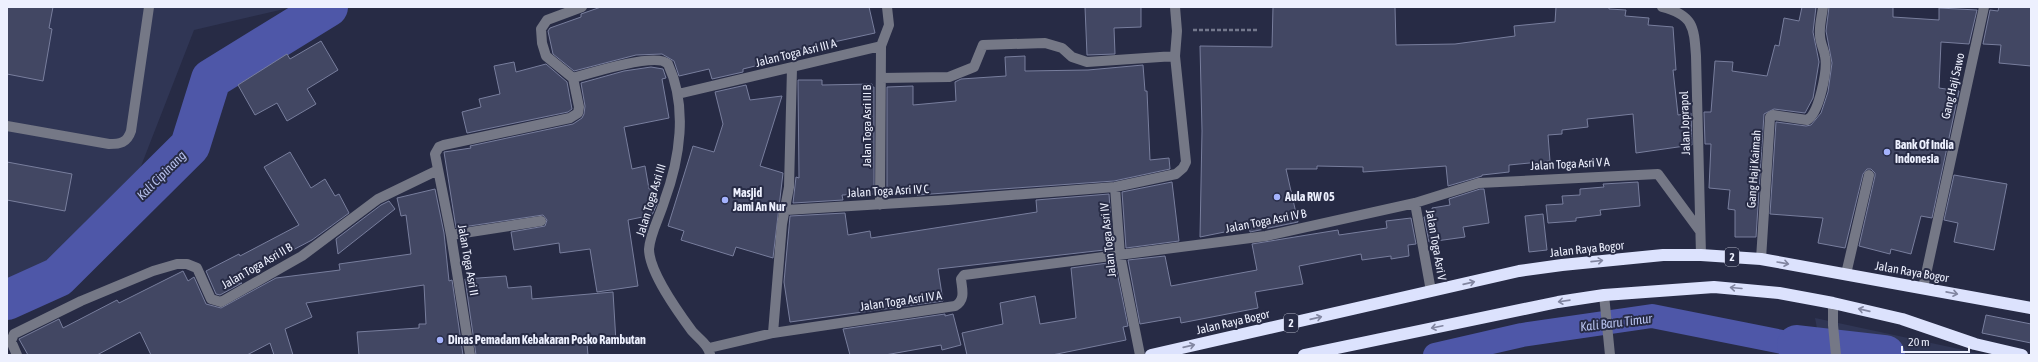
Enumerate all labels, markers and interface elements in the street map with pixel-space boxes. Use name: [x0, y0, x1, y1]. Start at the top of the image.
street label: Jalan Toga Asri III A: [754, 36, 838, 70]
street label: Gang Haji Sawo: [1939, 51, 1968, 121]
street label: Jalan Toga Asri III B: [860, 84, 874, 167]
street label: Jalan Joprapol: [1677, 90, 1693, 155]
street label: Gang Haji Kaimah: [1744, 129, 1764, 209]
place label: Bank Of India Indonesia: [1895, 138, 1954, 166]
marker: Bank Of India Indonesia: [1882, 147, 1892, 157]
water label: Kali Cipinang: [134, 148, 189, 203]
street label: Jalan Toga Asri V A: [1530, 155, 1610, 173]
street label: Jalan Toga Asri III: [633, 162, 669, 238]
street label: Jalan Toga Asri IV C: [847, 182, 930, 200]
place label: Masjid Jami An Nur: [732, 186, 786, 214]
place label: Aula RW 05: [1284, 190, 1335, 204]
marker: Aula RW 05: [1272, 192, 1282, 202]
marker: Masjid Jami An Nur: [720, 195, 730, 205]
street label: Jalan Toga Asri IV: [1097, 202, 1119, 278]
street label: Jalan Toga Asri IV B: [1224, 206, 1308, 236]
street label: Jalan Toga Asri V: [1423, 208, 1449, 282]
street label: Jalan Toga Asri II: [455, 223, 481, 297]
street label: Jalan Raya Bogor: [1549, 238, 1625, 260]
street label: Jalan Toga Asri II B: [219, 240, 295, 292]
road number: 2: [1725, 248, 1739, 266]
one-way arrow: [1590, 258, 1603, 265]
one-way arrow: [1776, 259, 1789, 267]
street label: Jalan Raya Bogor: [1874, 259, 1950, 285]
one-way arrow: [1463, 278, 1476, 286]
one-way arrow: [1730, 284, 1743, 291]
street label: Jalan Toga Asri IV A: [859, 288, 943, 314]
one-way arrow: [1945, 290, 1958, 298]
one-way arrow: [1558, 297, 1571, 305]
one-way arrow: [1857, 306, 1870, 314]
street label: Jalan Raya Bogor: [1195, 307, 1271, 337]
water label: Kali Baru Timur: [1579, 310, 1654, 334]
one-way arrow: [1309, 313, 1322, 321]
road number: 2: [1284, 314, 1298, 332]
one-way arrow: [1431, 324, 1444, 332]
scale bar: [1902, 328, 1969, 354]
place label: Dinas Pemadam Kebakaran Posko Rambutan: [448, 333, 646, 347]
marker: Dinas Pemadam Kebakaran Posko Rambutan: [435, 335, 445, 345]
text: 20 m: [1908, 335, 1930, 349]
one-way arrow: [1182, 342, 1195, 350]

